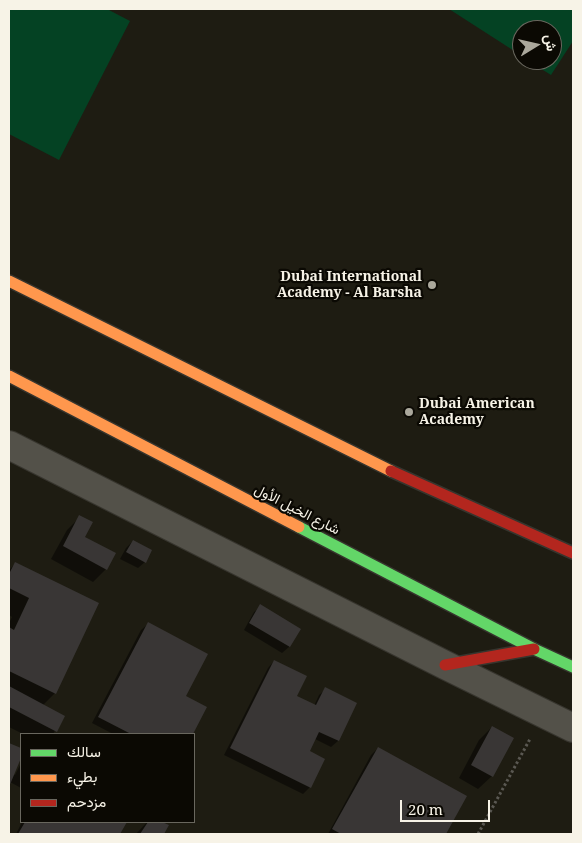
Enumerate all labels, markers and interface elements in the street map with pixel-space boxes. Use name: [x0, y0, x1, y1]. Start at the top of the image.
north arrow: [512, 20, 562, 70]
text: ش: [541, 33, 562, 53]
place label: Dubai International Academy - Al Barsha: [277, 269, 422, 302]
marker: Dubai International Academy - Al Barsha: [426, 279, 438, 291]
place label: Dubai American Academy: [419, 396, 535, 428]
marker: Dubai American Academy: [403, 406, 415, 418]
street label: شارع الخيل الأول: [251, 481, 343, 539]
legend: [20, 733, 195, 823]
text: سالك: [67, 741, 101, 761]
text: بطيء: [67, 766, 97, 786]
scale bar: [402, 790, 492, 822]
text: مزدحم: [67, 791, 106, 811]
text: 20 m: [408, 799, 443, 819]

